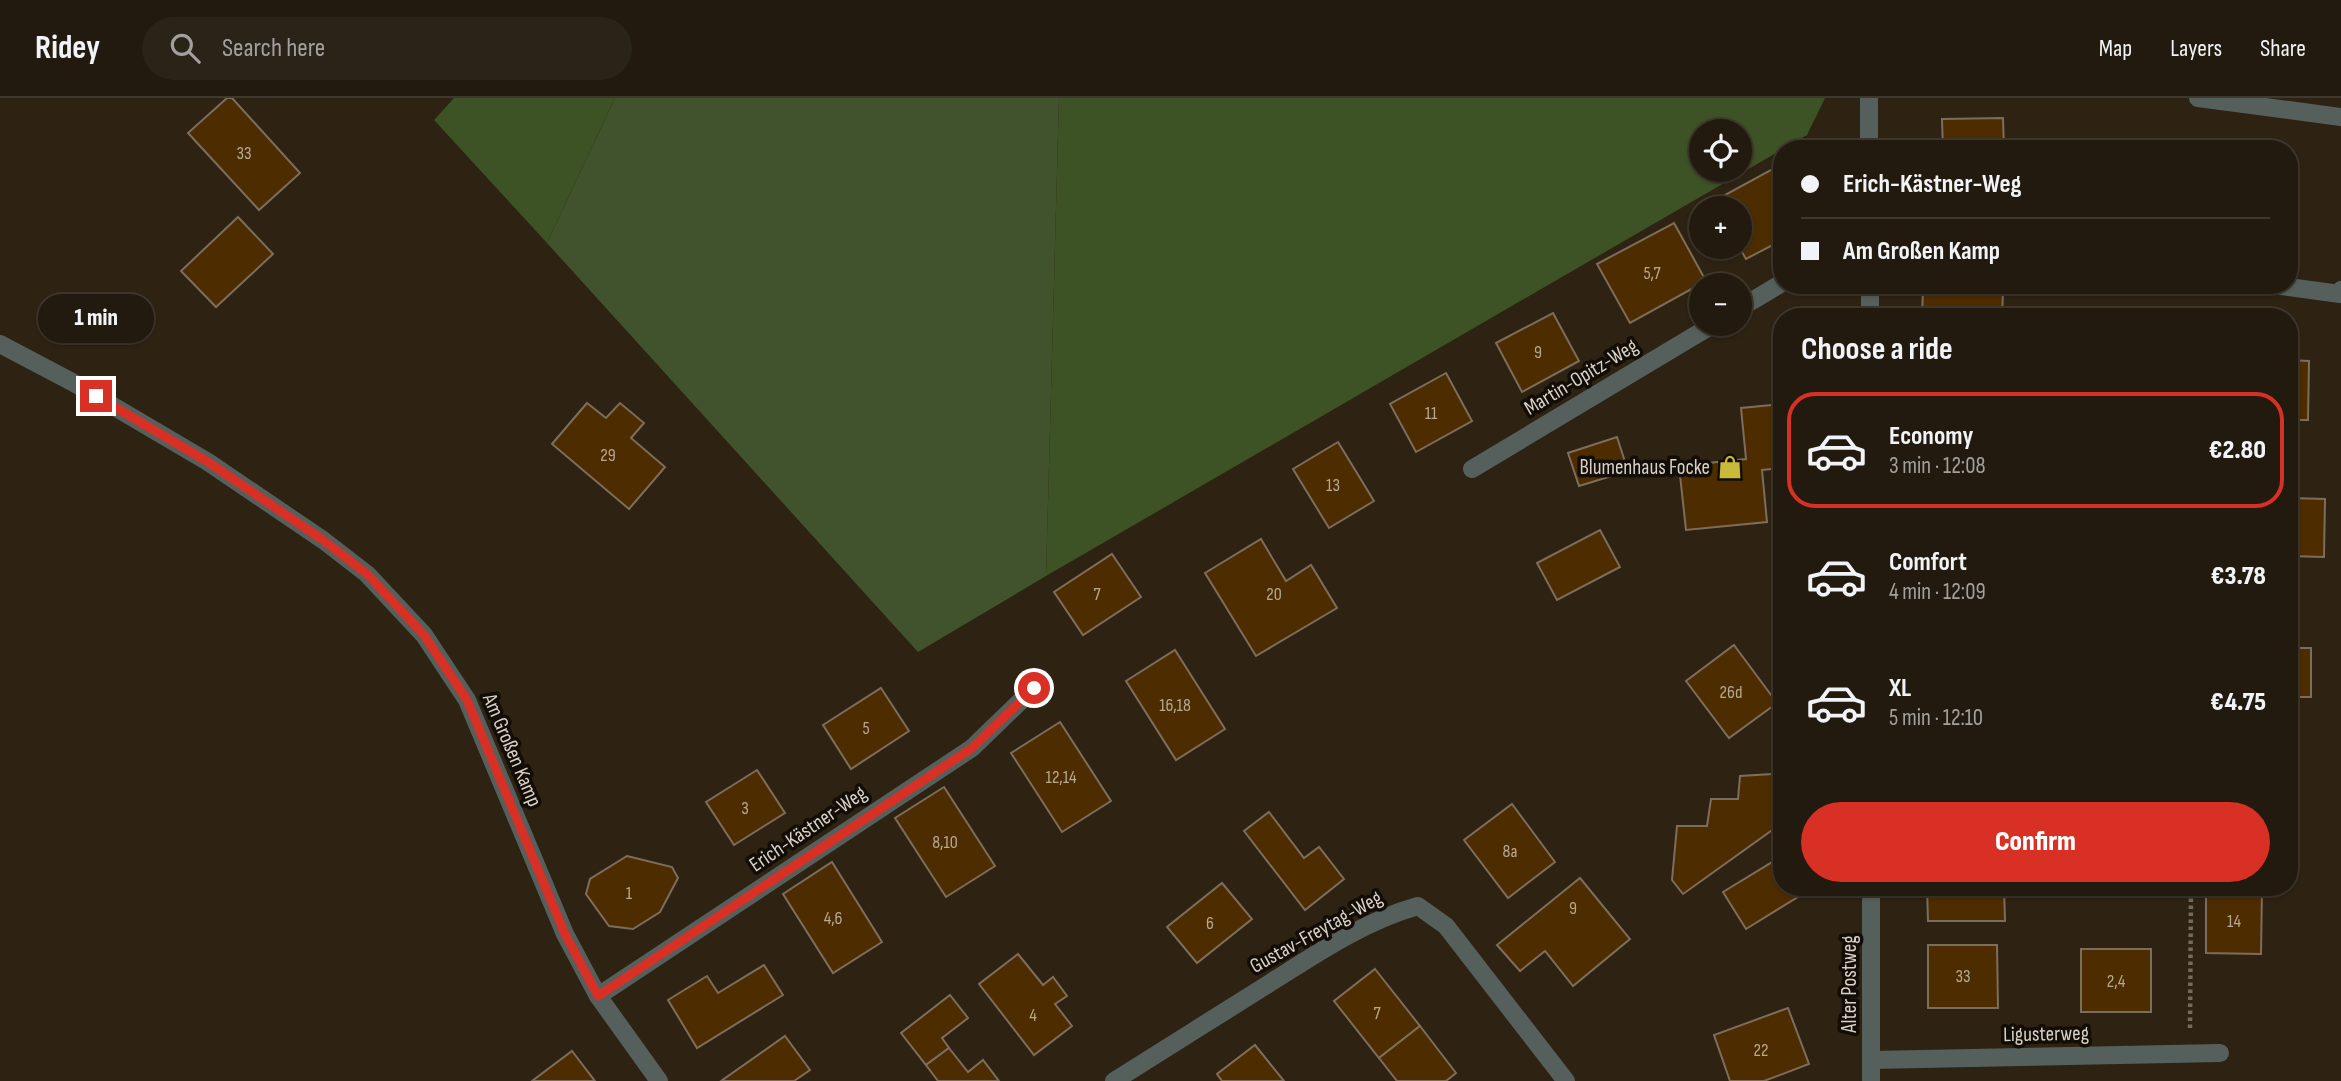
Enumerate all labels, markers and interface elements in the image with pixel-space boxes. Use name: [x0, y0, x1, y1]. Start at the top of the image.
search box: [142, 17, 632, 80]
text: Ridey: [35, 28, 100, 68]
icon: search: [166, 29, 204, 67]
text: Search here: [222, 33, 325, 64]
text: Map: [2099, 34, 2132, 63]
text: Layers: [2170, 34, 2222, 63]
text: Share: [2260, 34, 2306, 63]
map controls: [1689, 119, 1752, 336]
button: locate: [1689, 119, 1752, 182]
house number: 33: [236, 143, 252, 164]
text: Erich-Kästner-Weg: [1843, 169, 2022, 200]
button: +: [1689, 196, 1752, 259]
text: Am Großen Kamp: [1843, 236, 2000, 267]
house number: 5,7: [1643, 263, 1661, 284]
button: −: [1689, 273, 1752, 336]
callout: 1 min: [38, 294, 154, 344]
text: 1 min: [74, 304, 118, 332]
text: Choose a ride: [1801, 330, 1953, 369]
street label: Martin-Opitz-Weg: [1520, 333, 1642, 421]
house number: 9: [1534, 342, 1542, 363]
route end: [80, 380, 112, 412]
house number: 11: [1425, 403, 1438, 424]
icon: car: [1805, 419, 1868, 482]
text: Economy: [1889, 421, 1973, 452]
text: €2.80: [2209, 435, 2266, 466]
house number: 29: [600, 445, 616, 466]
text: 3 min · 12:08: [1889, 452, 1986, 480]
shop icon: Blumenhaus Focke: [1716, 453, 1744, 481]
place label: Blumenhaus Focke: [1579, 455, 1710, 480]
house number: 13: [1326, 475, 1340, 496]
icon: car: [1805, 545, 1868, 608]
text: Comfort: [1889, 547, 1967, 578]
text: €3.78: [2211, 561, 2266, 592]
text: 4 min · 12:09: [1889, 578, 1986, 606]
house number: 7: [1093, 584, 1101, 605]
house number: 20: [1266, 584, 1282, 605]
icon: car: [1805, 671, 1868, 734]
route start: [1018, 672, 1050, 704]
text: XL: [1889, 673, 1911, 704]
house number: 26d: [1720, 682, 1742, 703]
text: €4.75: [2210, 687, 2266, 718]
street label: Am Großen Kamp: [477, 689, 547, 810]
house number: 16,18: [1159, 695, 1191, 716]
text: 5 min · 12:10: [1889, 704, 1983, 732]
house number: 5: [862, 718, 870, 739]
house number: 12,14: [1045, 767, 1077, 788]
street label: Erich-Kästner-Weg: [745, 781, 871, 877]
house number: 3: [741, 798, 749, 819]
button: Confirm: [1801, 802, 2270, 882]
house number: 8,10: [932, 832, 958, 853]
house number: 8a: [1503, 841, 1517, 862]
house number: 1: [626, 883, 633, 904]
street label: Gustav-Freytag-Weg: [1245, 885, 1387, 979]
house number: 9: [1569, 898, 1577, 919]
house number: 4,6: [824, 908, 842, 929]
house number: 14: [2227, 911, 2241, 932]
house number: 6: [1206, 913, 1214, 934]
street label: Alter Postweg: [1837, 935, 1862, 1034]
house number: 33: [1955, 966, 1971, 987]
house number: 2,4: [2107, 971, 2126, 992]
house number: 7: [1373, 1003, 1381, 1024]
house number: 4: [1029, 1005, 1037, 1026]
street label: Ligusterweg: [2003, 1021, 2089, 1047]
house number: 22: [1754, 1040, 1768, 1061]

